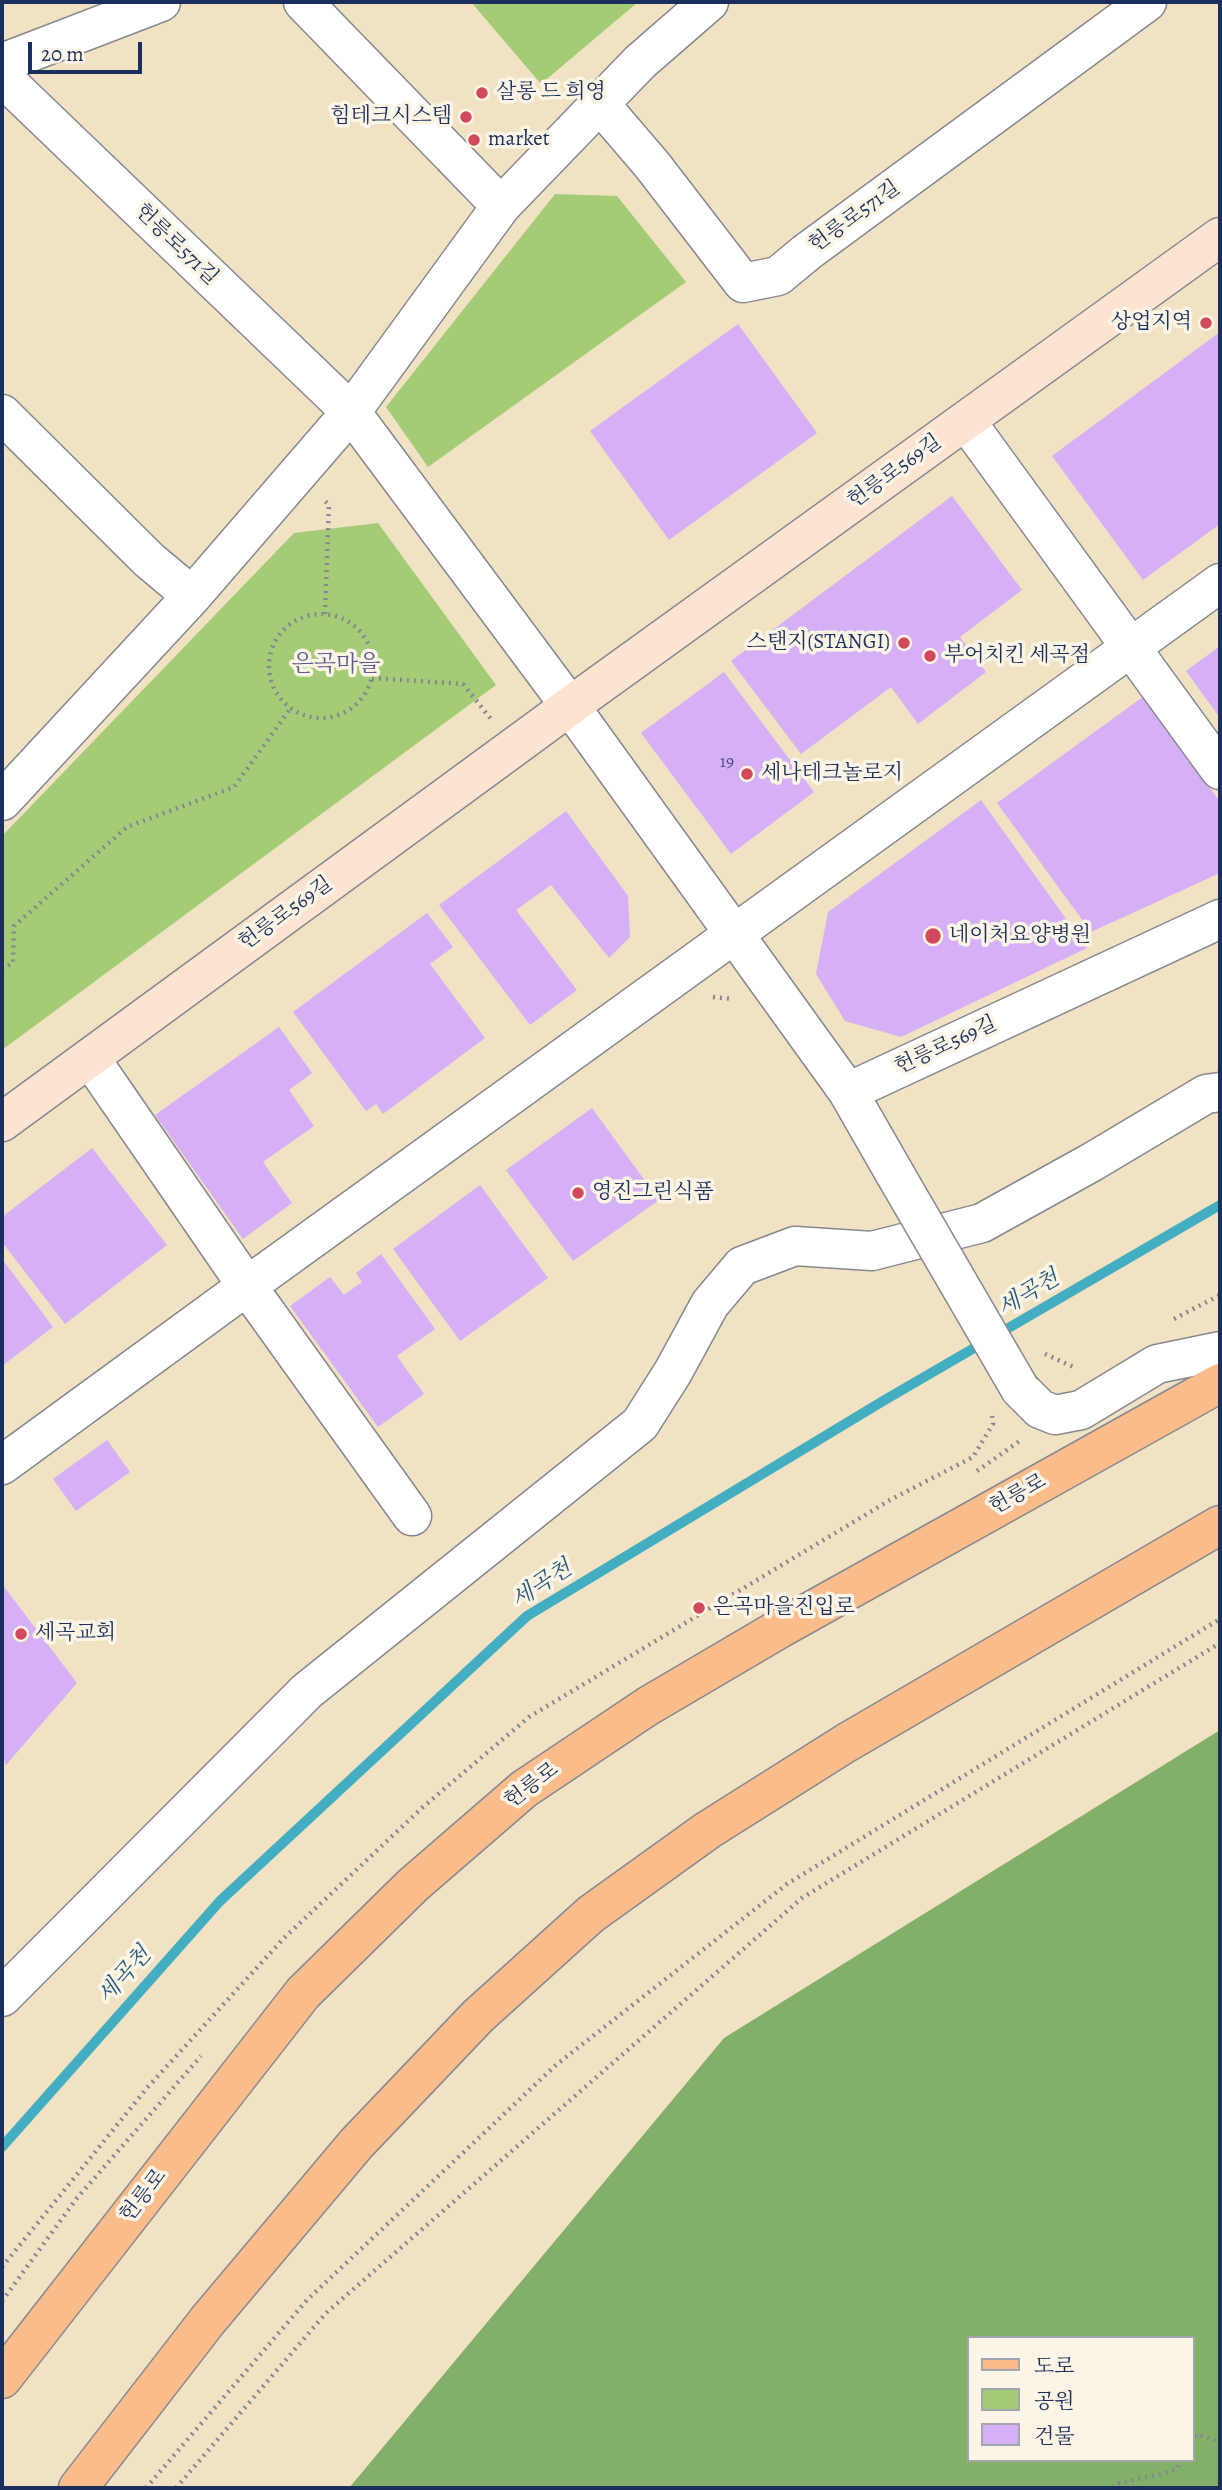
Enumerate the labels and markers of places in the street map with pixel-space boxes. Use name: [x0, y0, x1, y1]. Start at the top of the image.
place label: 살롱 드 희영: [496, 80, 606, 106]
marker: 살롱 드 희영: [474, 85, 490, 101]
place label: 힘테크시스템: [330, 104, 452, 130]
marker: 힘테크시스템: [458, 109, 474, 125]
place label: market: [488, 127, 550, 153]
marker: market: [466, 132, 482, 148]
place label: 상업지역: [1111, 310, 1192, 336]
marker: 상업지역: [1198, 315, 1214, 331]
place label: 스탠지(STANGI): [747, 630, 890, 656]
marker: 스탠지(STANGI): [896, 635, 912, 651]
place label: 부어치킨 세곡점: [944, 643, 1090, 669]
marker: 부어치킨 세곡점: [922, 648, 938, 664]
place label: 세나테크놀로지: [761, 761, 903, 787]
marker: 세나테크놀로지: [739, 766, 755, 782]
place label: 네이처요양병원: [949, 923, 1091, 949]
marker: 네이처요양병원: [923, 926, 943, 946]
place label: 영진그린식품: [592, 1180, 714, 1206]
marker: 영진그린식품: [570, 1185, 586, 1201]
place label: 은곡마을진입로: [713, 1595, 855, 1621]
marker: 은곡마을진입로: [691, 1600, 707, 1616]
place label: 세곡교회: [35, 1621, 116, 1647]
marker: 세곡교회: [13, 1626, 29, 1642]

